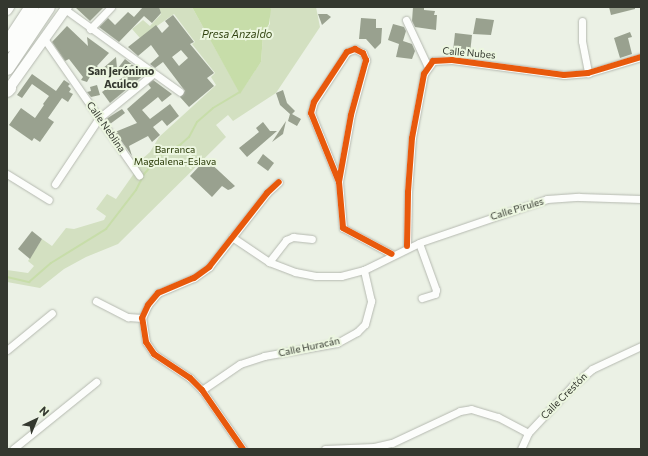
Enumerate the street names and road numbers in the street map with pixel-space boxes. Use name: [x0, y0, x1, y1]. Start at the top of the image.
street label: Calle Nubes: [442, 45, 496, 61]
street label: Calle Neblina: [84, 99, 128, 155]
street label: Calle Pirules: [489, 195, 545, 223]
street label: Calle Huracán: [277, 335, 341, 359]
street label: Calle Crestón: [538, 370, 590, 422]

